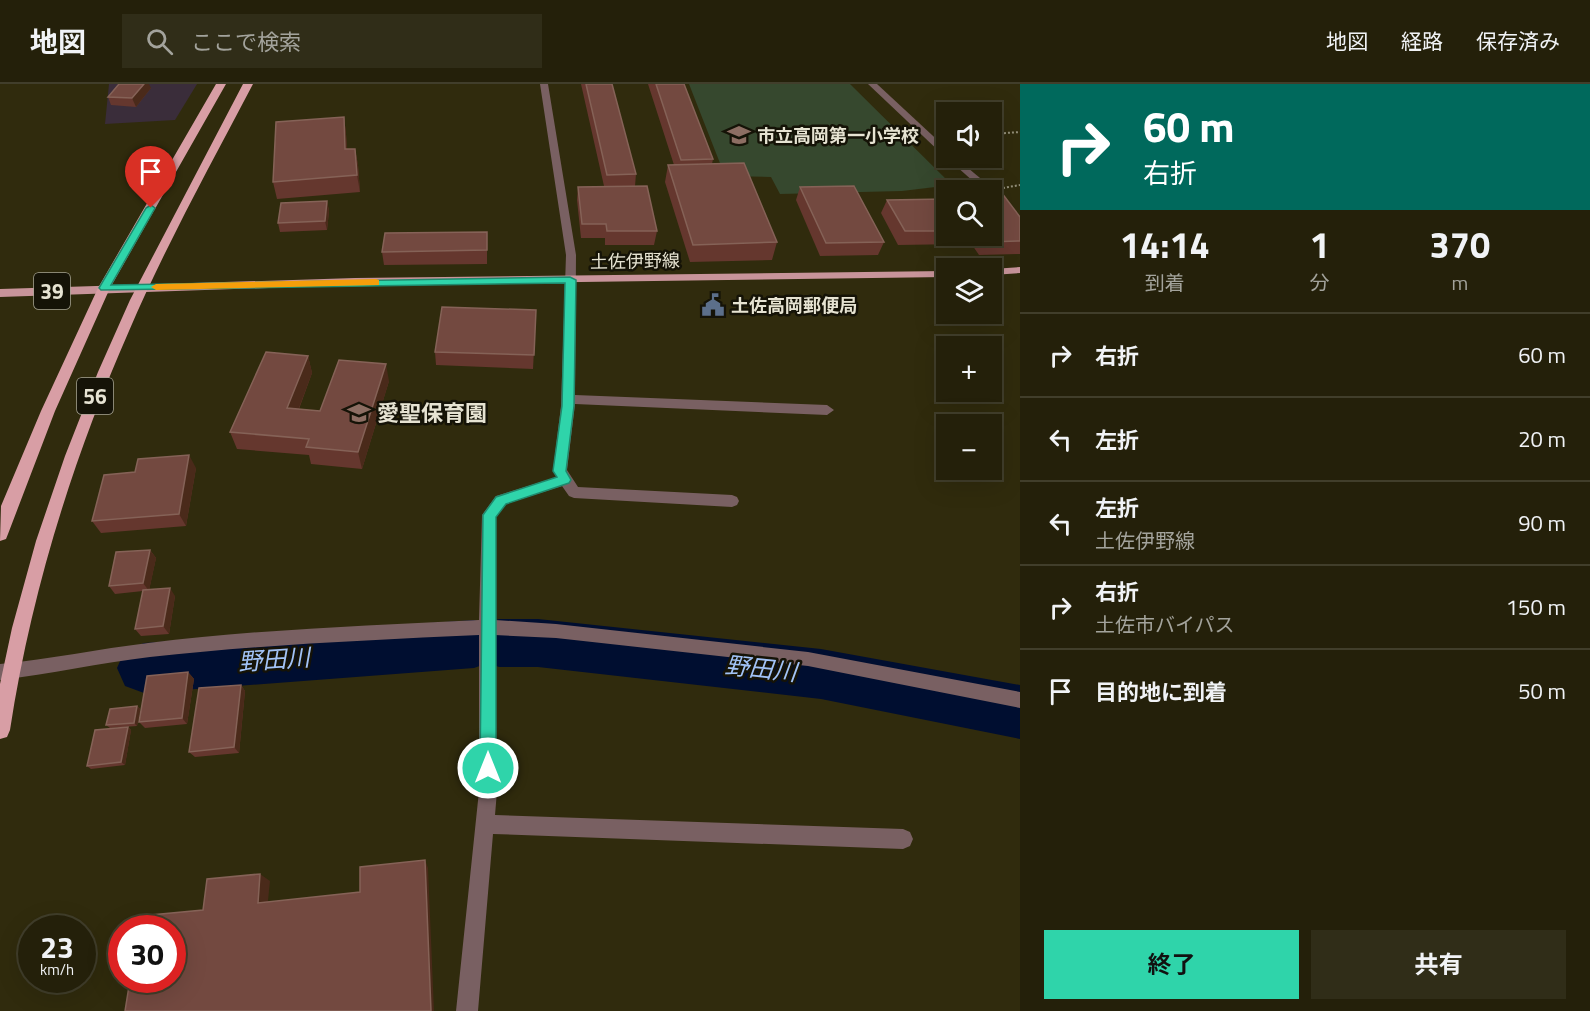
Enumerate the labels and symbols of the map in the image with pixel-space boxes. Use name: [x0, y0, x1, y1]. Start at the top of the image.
school or university icon: 市立高岡第一小学校: [726, 122, 752, 148]
place label: 市立高岡第一小学校: [757, 122, 919, 149]
pin: [125, 146, 176, 208]
street label: 土佐伊野線: [590, 247, 680, 275]
road number: 39: [34, 273, 70, 309]
public building icon: 土佐高岡郵便局: [700, 292, 726, 318]
place label: 土佐高岡郵便局: [731, 292, 857, 319]
road number: 56: [77, 378, 113, 414]
place label: 愛聖保育園: [377, 396, 487, 430]
school or university icon: 愛聖保育園: [346, 400, 372, 426]
water label: 野田川: [237, 638, 314, 679]
water label: 野田川: [723, 646, 802, 690]
position arrow: [456, 736, 520, 800]
speed limit sign: 30: [108, 915, 186, 993]

